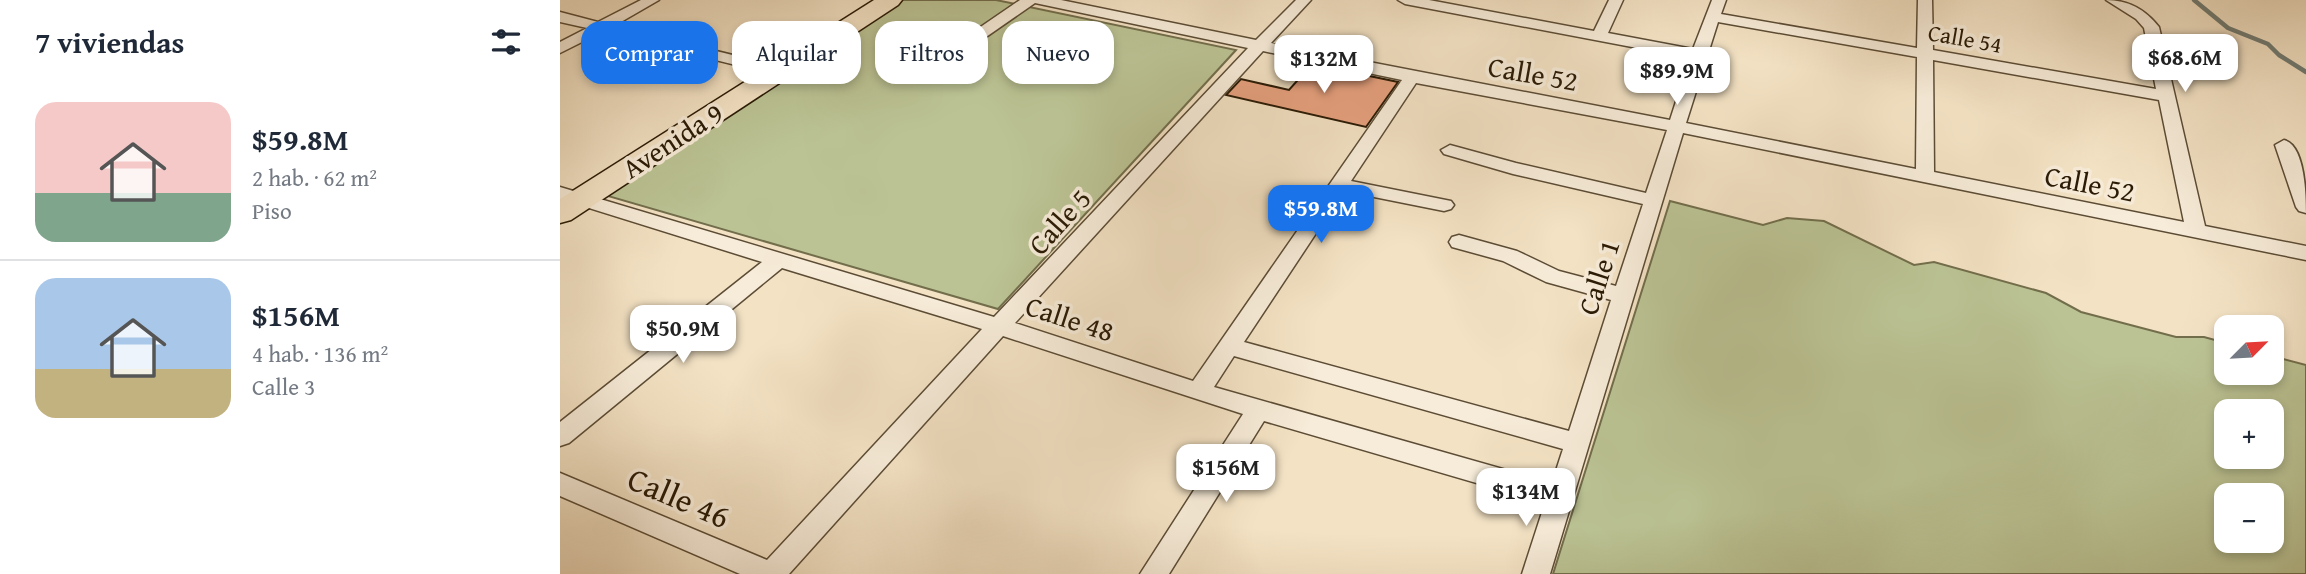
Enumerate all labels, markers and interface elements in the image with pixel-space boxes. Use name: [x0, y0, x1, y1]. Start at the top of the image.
street label: Calle 54: [1926, 15, 2004, 61]
text: 7 viviendas: [35, 20, 184, 64]
chip: Comprar: [581, 21, 718, 84]
chip: Alquilar: [732, 21, 861, 84]
chip: Filtros: [875, 21, 988, 84]
chip: Nuevo: [1002, 21, 1114, 84]
icon: filters: [487, 23, 525, 61]
pin: $68.6M: [2128, 34, 2242, 94]
pin: $132M: [1275, 36, 1373, 95]
text: $68.6M: [2148, 40, 2222, 73]
text: $132M: [1290, 41, 1358, 74]
street label: Calle 52: [1485, 45, 1581, 101]
pin: $89.9M: [1620, 48, 1734, 107]
text: $89.9M: [1640, 53, 1714, 86]
street label: Avenida 9: [613, 92, 731, 188]
text: $59.8M: [252, 117, 348, 161]
icon: home: [91, 130, 175, 214]
street label: Calle 52: [2042, 154, 2138, 212]
text: 2 hab. · 62 m²: [252, 161, 377, 194]
street label: Calle 5: [1018, 179, 1100, 263]
pin: $59.8M: [1264, 186, 1378, 245]
text: $59.8M: [1284, 191, 1358, 224]
text: Piso: [252, 194, 292, 227]
street label: Calle 1: [1567, 234, 1629, 320]
street label: Calle 48: [1021, 285, 1119, 351]
text: $156M: [252, 293, 340, 337]
icon: home: [91, 306, 175, 390]
pin: $50.9M: [626, 306, 740, 365]
text: $50.9M: [646, 311, 720, 344]
north arrow: [2214, 315, 2284, 385]
map controls: [2214, 315, 2284, 553]
text: 4 hab. · 136 m²: [252, 337, 388, 370]
text: Calle 3: [252, 370, 315, 403]
button: +: [2214, 399, 2284, 469]
pin: $156M: [1177, 444, 1275, 504]
text: $156M: [1192, 450, 1260, 483]
street label: Calle 46: [621, 454, 737, 540]
pin: $134M: [1477, 468, 1575, 528]
text: $134M: [1492, 474, 1560, 507]
button: −: [2214, 483, 2284, 553]

